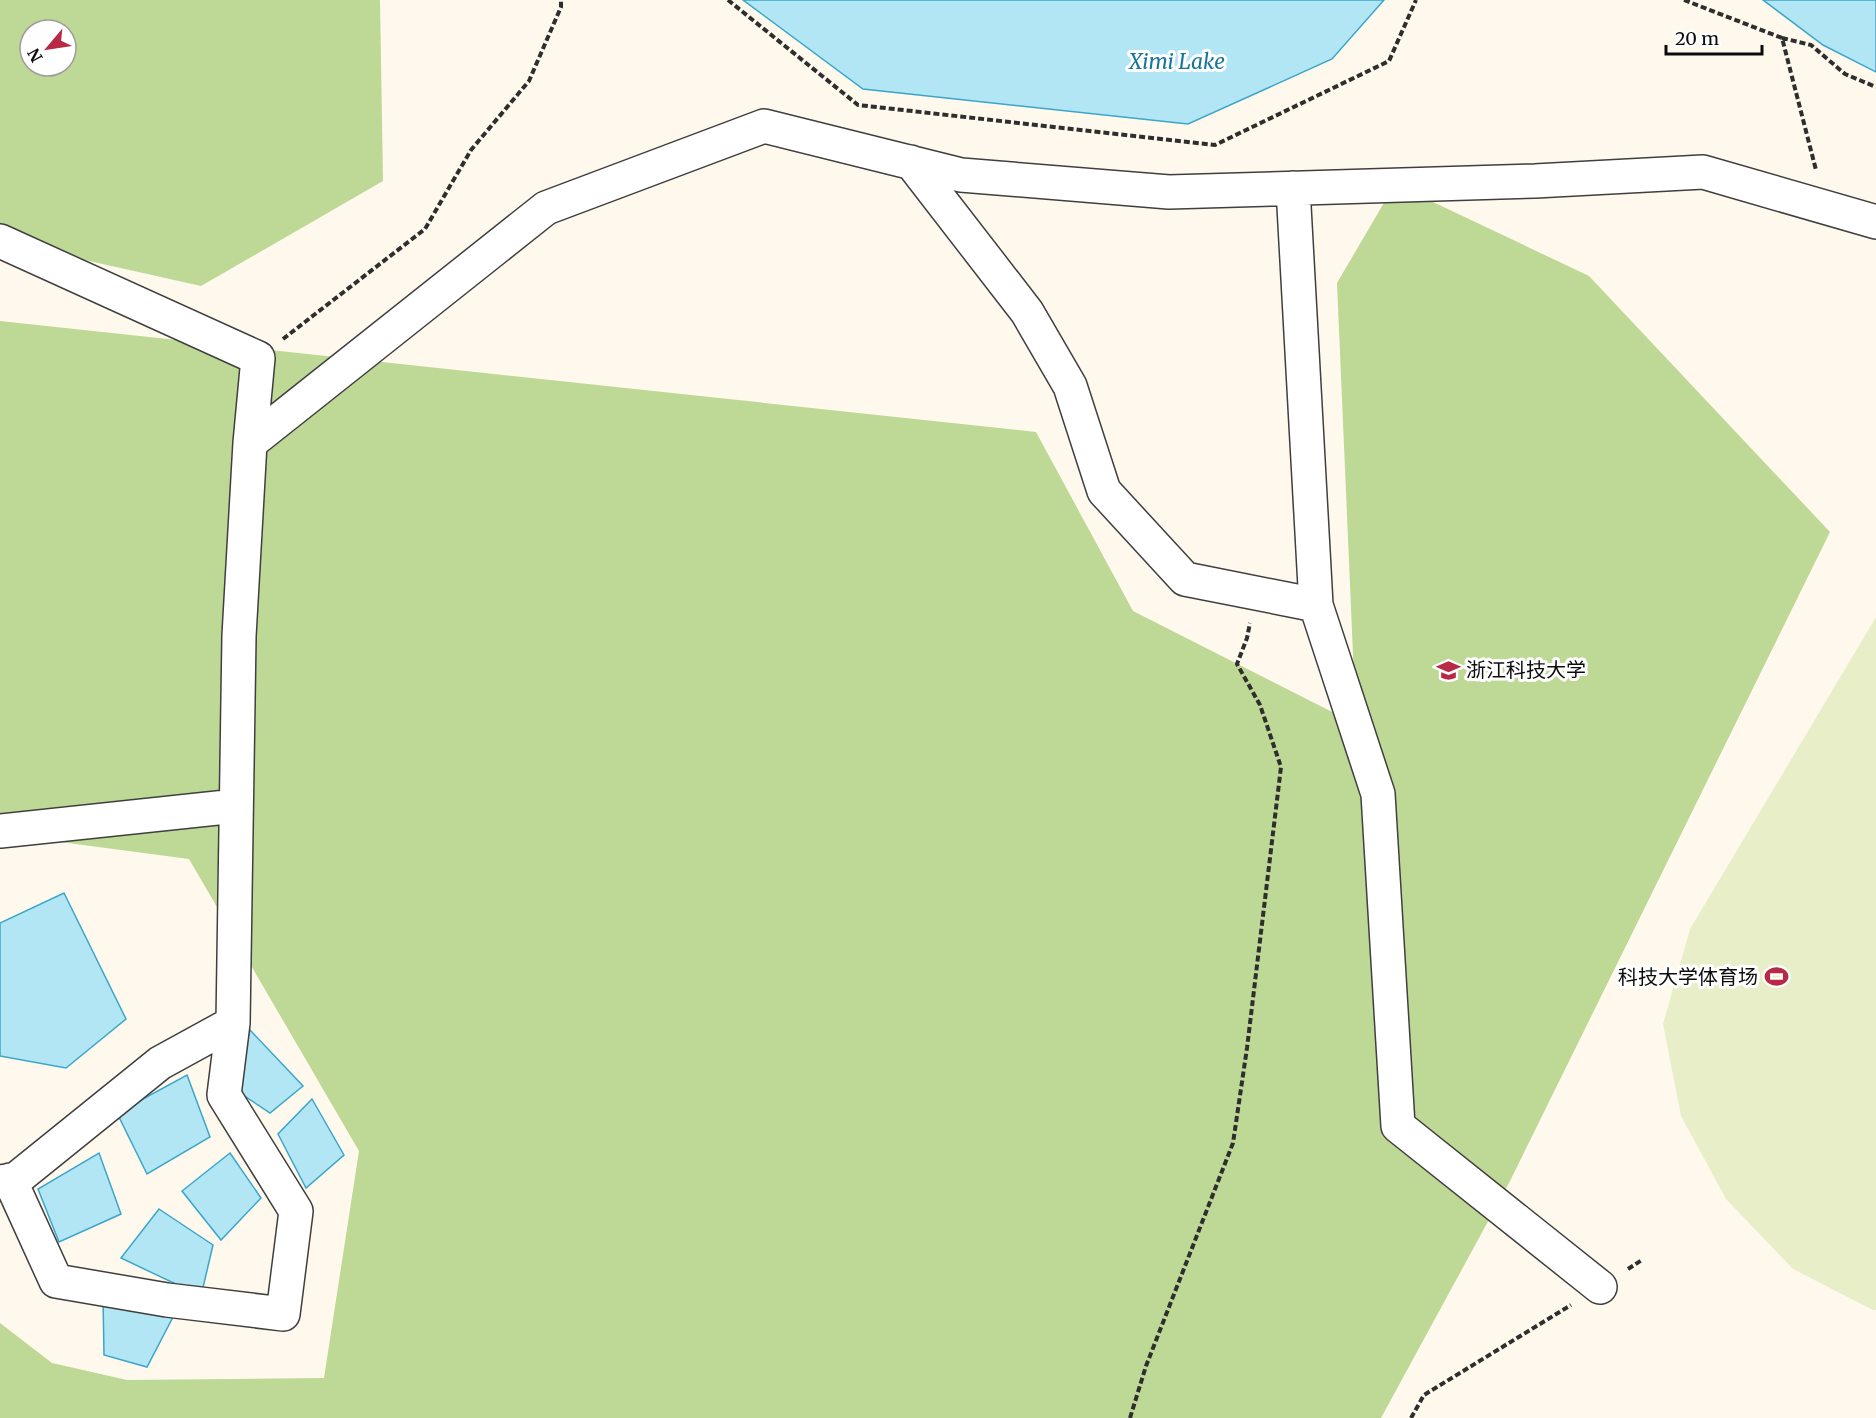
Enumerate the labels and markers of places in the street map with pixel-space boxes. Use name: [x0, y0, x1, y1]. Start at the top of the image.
school or university icon: 浙江科技大学: [1435, 657, 1461, 683]
place label: 浙江科技大学: [1466, 657, 1586, 682]
place label: 科技大学体育场: [1618, 964, 1758, 989]
sports icon: 科技大学体育场: [1763, 964, 1789, 990]

